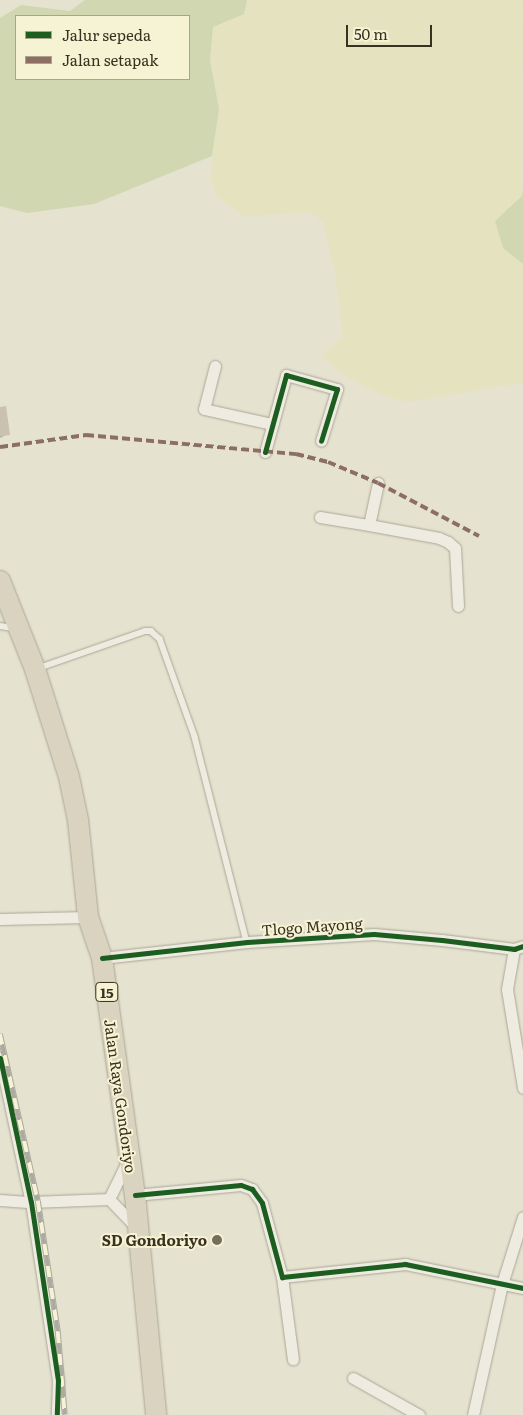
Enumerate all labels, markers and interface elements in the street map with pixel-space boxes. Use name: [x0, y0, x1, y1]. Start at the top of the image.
legend: [15, 15, 190, 80]
scale bar: [348, 15, 434, 47]
text: 50 m: [354, 22, 388, 45]
text: Jalur sepeda: [62, 23, 151, 46]
text: Jalan setapak: [62, 48, 158, 71]
street label: Tlogo Mayong: [261, 913, 363, 939]
road number: 15: [94, 980, 120, 1004]
street label: Jalan Raya Gondoriyo: [101, 1018, 141, 1174]
place label: SD Gondoriyo: [102, 1231, 207, 1249]
marker: SD Gondoriyo: [211, 1234, 223, 1246]

